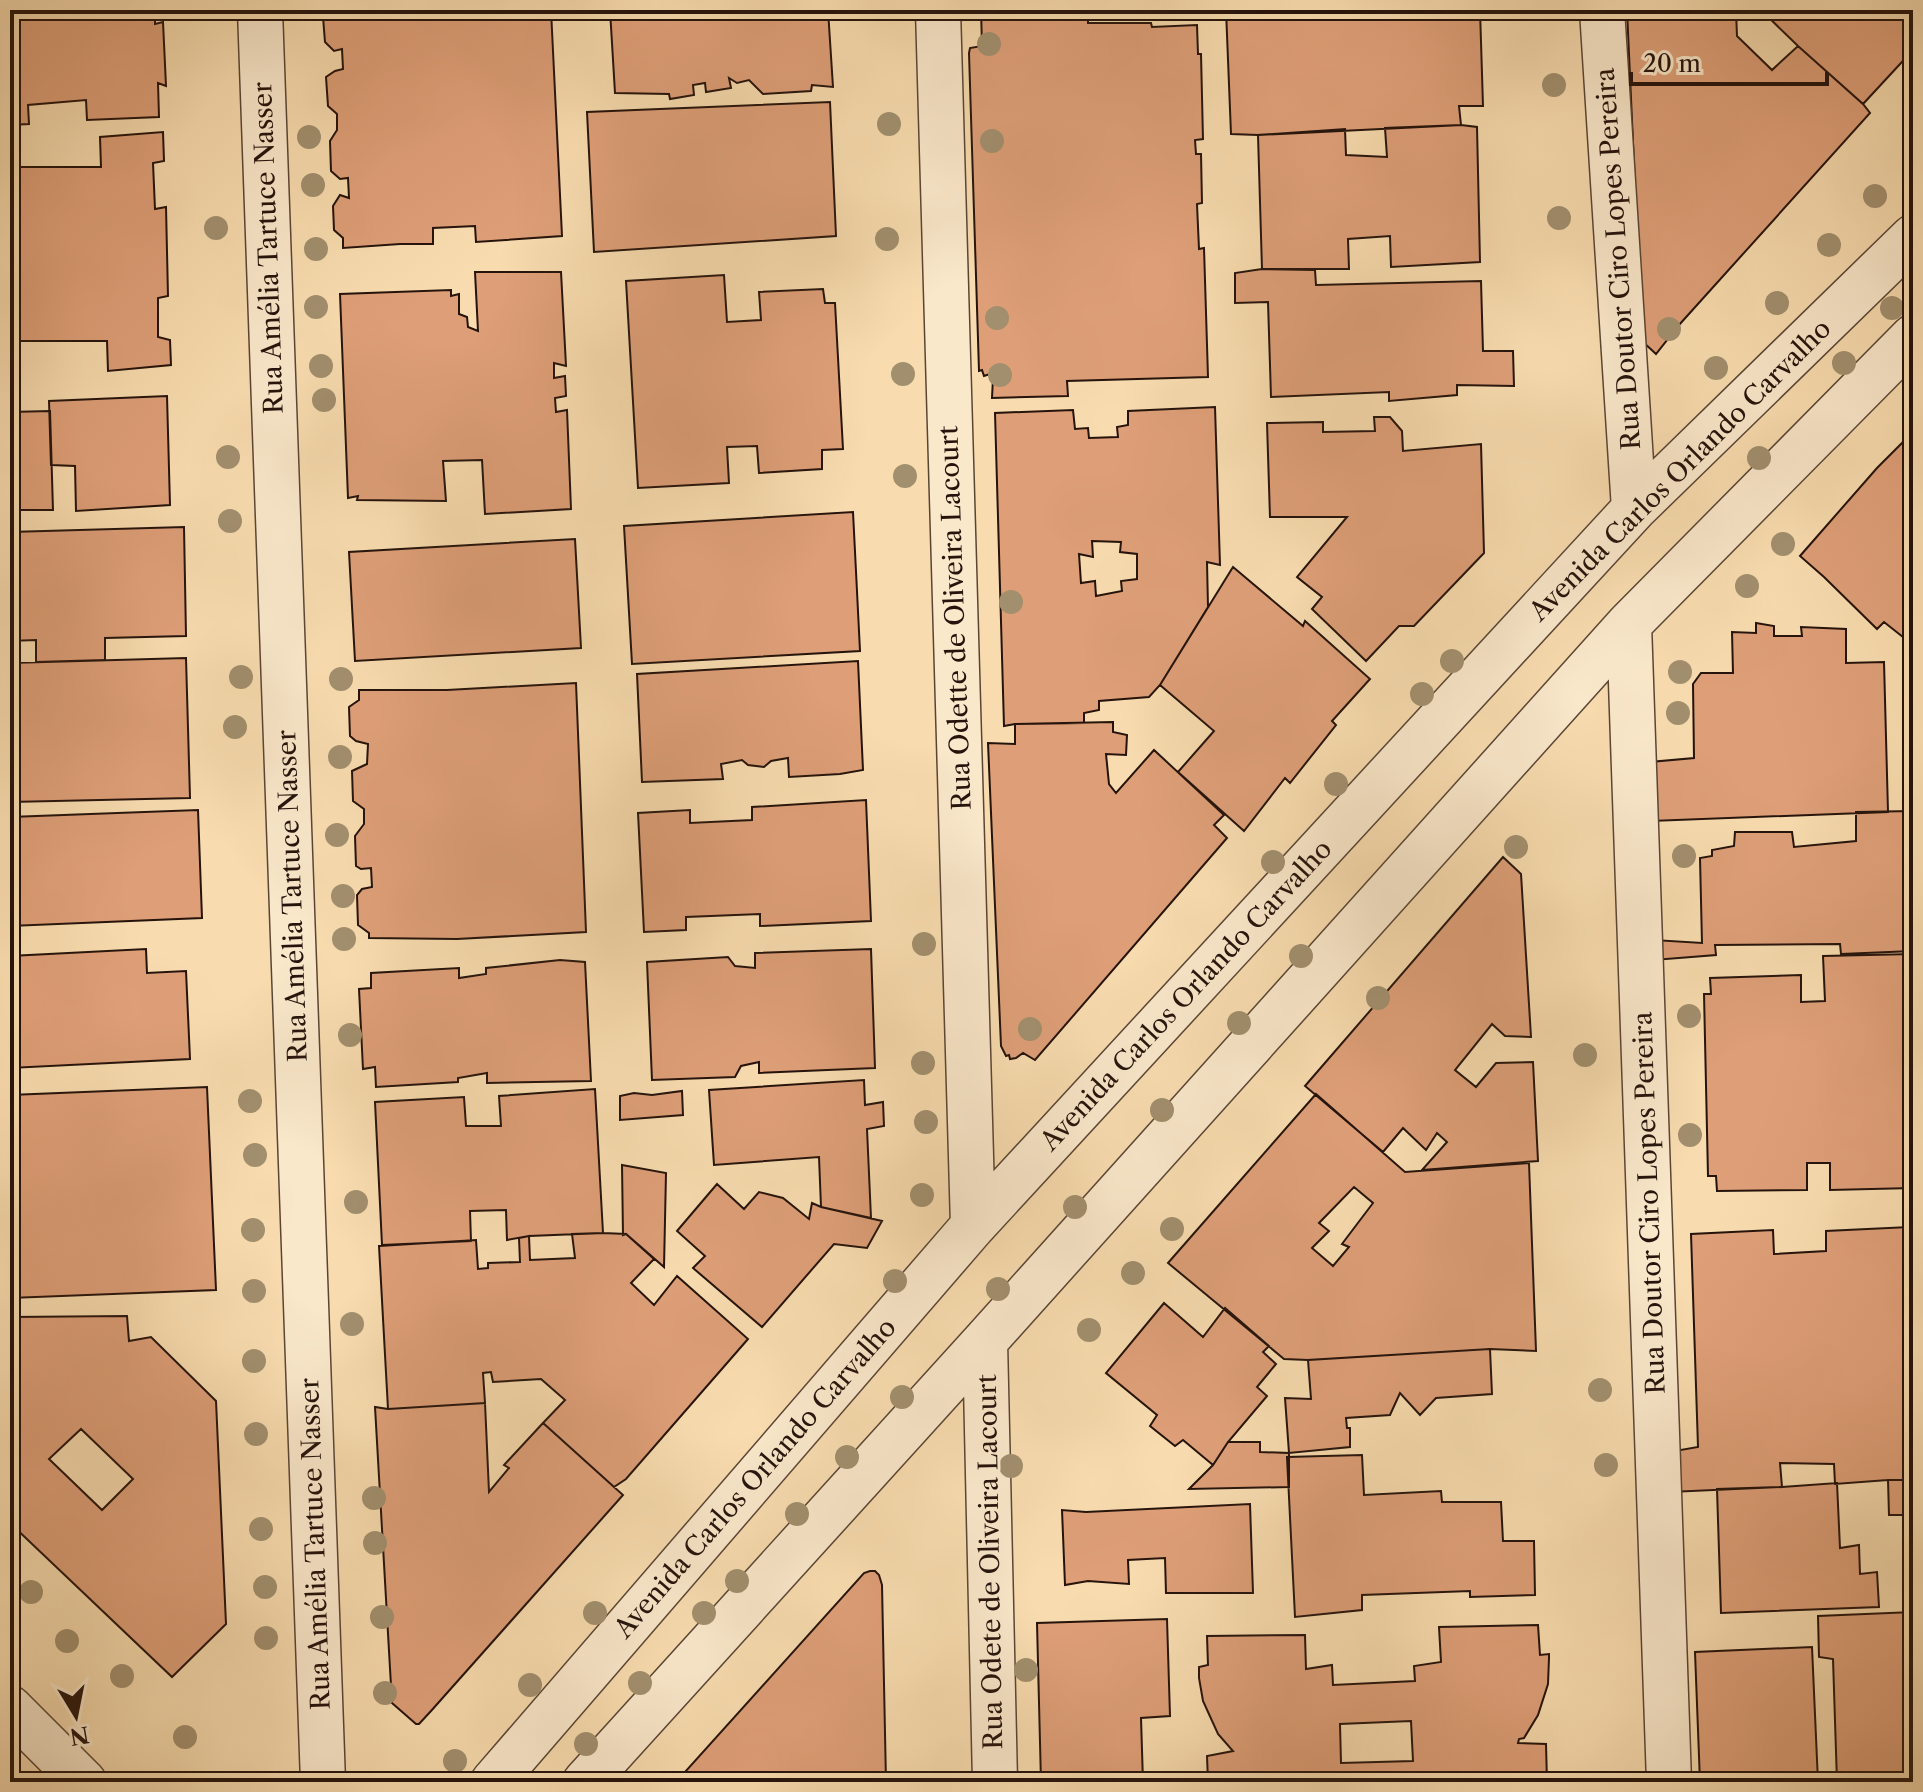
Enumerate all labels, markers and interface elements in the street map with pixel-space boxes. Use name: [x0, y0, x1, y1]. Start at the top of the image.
scale bar: [1631, 36, 1827, 86]
text: 20 m: [1643, 49, 1701, 78]
street label: Rua Doutor Ciro Lopes Pereira: [1589, 67, 1647, 451]
street label: Rua Amélia Tartuce Nasser: [246, 81, 290, 415]
street label: Avenida Carlos Orlando Carvalho: [1522, 313, 1837, 628]
street label: Rua Odette de Oliveira Lacourt: [932, 424, 978, 811]
street label: Rua Amélia Tartuce Nasser: [270, 729, 314, 1063]
street label: Avenida Carlos Orlando Carvalho: [1033, 833, 1339, 1158]
street label: Rua Doutor Ciro Lopes Pereira: [1626, 1011, 1672, 1395]
street label: Avenida Carlos Orlando Carvalho: [607, 1312, 903, 1645]
street label: Rua Odete de Oliveira Lacourt: [971, 1373, 1009, 1750]
street label: Rua Amélia Tartuce Nasser: [293, 1377, 337, 1711]
north arrow: [36, 1676, 116, 1756]
text: N: [68, 1720, 91, 1750]

